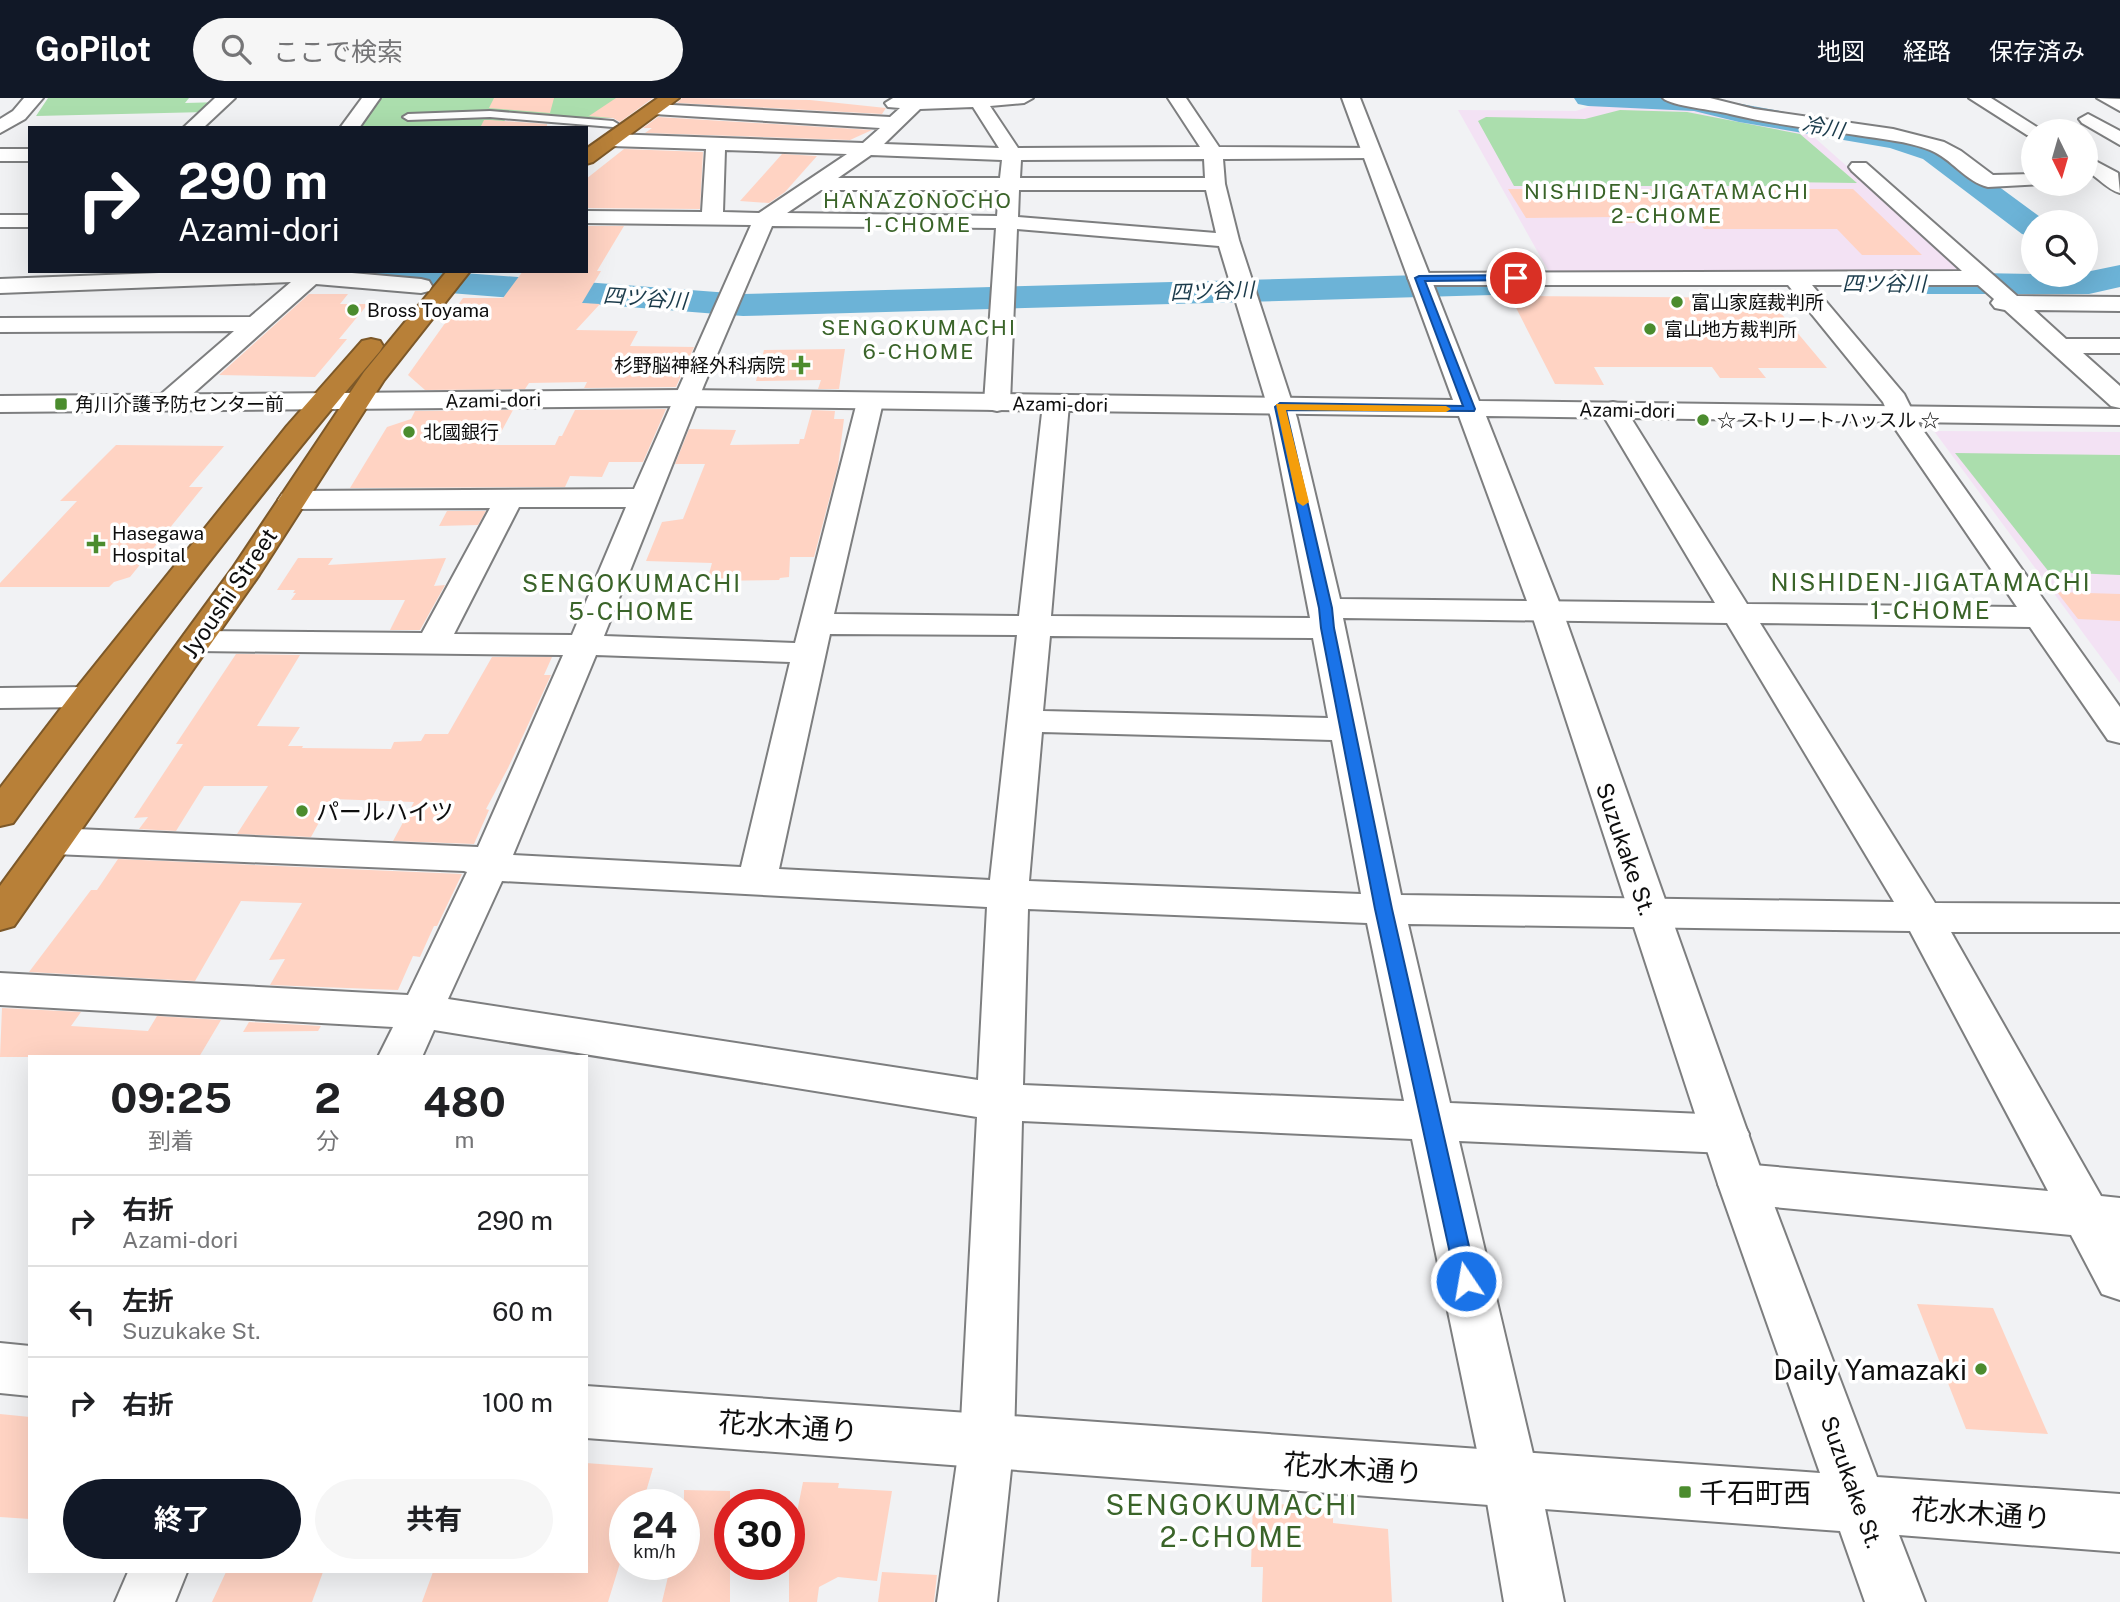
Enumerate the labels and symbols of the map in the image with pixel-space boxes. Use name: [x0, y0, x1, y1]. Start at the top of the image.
water label: 冷川: [1800, 111, 1848, 143]
north arrow: [2021, 119, 2098, 196]
district label: NISHIDEN-JIGATAMACHI 2-CHOME: [1524, 179, 1810, 228]
district label: HANAZONOCHO 1-CHOME: [823, 188, 1013, 237]
pin: [1486, 248, 1546, 308]
water label: 四ツ谷川: [1842, 271, 1928, 296]
water label: 四ツ谷川: [1170, 277, 1256, 305]
water label: 四ツ谷川: [602, 283, 690, 314]
place label: 富山家庭裁判所: [1691, 291, 1824, 313]
marker: 富山家庭裁判所: [1669, 294, 1685, 310]
place label: Bross Toyama: [367, 299, 489, 321]
marker: Bross Toyama: [345, 302, 361, 318]
district label: SENGOKUMACHI 6-CHOME: [821, 315, 1017, 364]
place label: 富山地方裁判所: [1664, 318, 1797, 340]
marker: 富山地方裁判所: [1642, 321, 1658, 337]
place label: 杉野脳神経外科病院: [614, 354, 785, 376]
marker: 杉野脳神経外科病院: [791, 355, 811, 375]
street label: Azami-dori: [445, 388, 541, 412]
street label: Azami-dori: [1012, 392, 1108, 416]
place label: 角川介護予防センター前: [75, 393, 284, 415]
marker: 角川介護予防センター前: [53, 396, 69, 412]
street label: Azami-dori: [1579, 398, 1675, 422]
place label: ☆ ストリート ハッスル ☆: [1717, 409, 1940, 431]
marker: ☆ ストリート ハッスル ☆: [1695, 412, 1711, 428]
place label: 北國銀行: [423, 421, 499, 443]
marker: 北國銀行: [401, 424, 417, 440]
place label: Hasegawa Hospital: [112, 522, 204, 566]
street label: Jyoushi Street: [176, 523, 282, 663]
marker: Hasegawa Hospital: [86, 534, 106, 554]
district label: NISHIDEN-JIGATAMACHI 1-CHOME: [1770, 568, 2092, 624]
district label: SENGOKUMACHI 5-CHOME: [522, 569, 742, 625]
street label: Suzukake St.: [1591, 779, 1661, 919]
place label: パールハイツ: [316, 798, 454, 825]
marker: パールハイツ: [294, 803, 310, 819]
position arrow: [1429, 1244, 1503, 1318]
place label: Daily Yamazaki: [1773, 1353, 1967, 1386]
marker: Daily Yamazaki: [1973, 1361, 1989, 1377]
street label: 花水木通り: [717, 1405, 859, 1447]
street label: Suzukake St.: [1816, 1412, 1888, 1552]
street label: 花水木通り: [1282, 1447, 1424, 1489]
place label: 千石町西: [1699, 1476, 1811, 1509]
marker: 千石町西: [1677, 1484, 1693, 1500]
district label: SENGOKUMACHI 2-CHOME: [1106, 1488, 1358, 1553]
speed limit sign: 30: [714, 1489, 805, 1580]
street label: 花水木通り: [1910, 1492, 2052, 1534]

